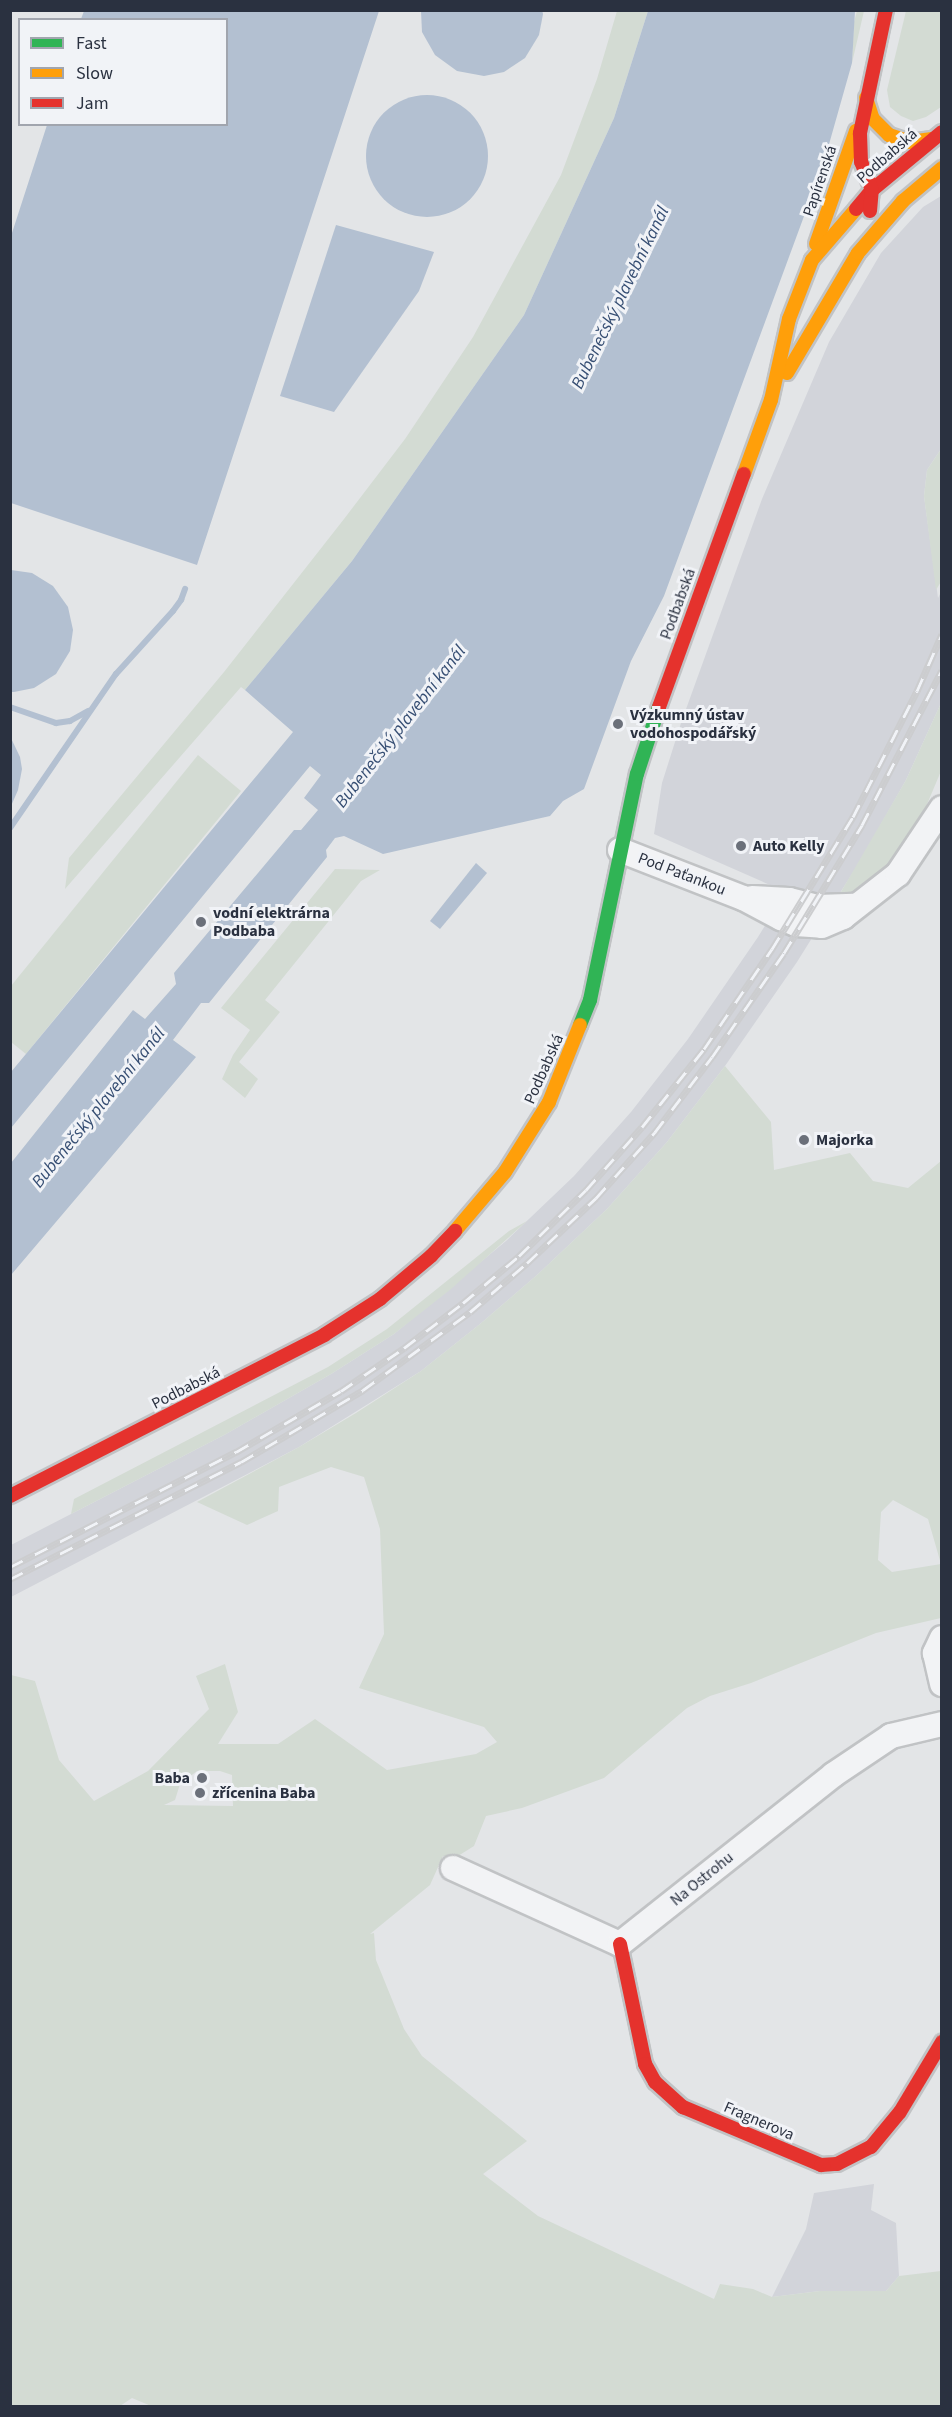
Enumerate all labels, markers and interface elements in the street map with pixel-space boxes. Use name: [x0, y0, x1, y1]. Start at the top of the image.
legend: [18, 18, 228, 126]
text: Fast: [76, 31, 107, 56]
text: Slow: [76, 61, 113, 86]
text: Jam: [76, 91, 109, 116]
street label: Podbabská: [853, 124, 921, 188]
street label: Papírenská: [799, 143, 841, 219]
water label: Bubenečský plavební kanál: [567, 203, 675, 393]
street label: Podbabská: [656, 566, 700, 642]
water label: Bubenečský plavební kanál: [331, 641, 471, 813]
place label: Výzkumný ústav vodohospodářský: [630, 705, 756, 743]
marker: Výzkumný ústav vodohospodářský: [611, 717, 625, 731]
place label: Auto Kelly: [753, 836, 824, 856]
marker: Auto Kelly: [734, 839, 748, 853]
street label: Pod Paťankou: [635, 848, 729, 900]
place label: vodní elektrárna Podbaba: [213, 903, 330, 941]
marker: vodní elektrárna Podbaba: [194, 915, 208, 929]
water label: Bubenečský plavební kanál: [28, 1023, 170, 1193]
street label: Podbabská: [520, 1031, 568, 1107]
place label: Majorka: [816, 1130, 873, 1150]
marker: Majorka: [797, 1133, 811, 1147]
street label: Podbabská: [149, 1363, 223, 1413]
place label: Baba: [154, 1768, 190, 1788]
marker: Baba: [195, 1771, 209, 1785]
place label: zřícenina Baba: [212, 1783, 315, 1803]
marker: zřícenina Baba: [193, 1786, 207, 1800]
street label: Na Ostrohu: [667, 1848, 737, 1910]
street label: Fragnerova: [721, 2098, 797, 2144]

